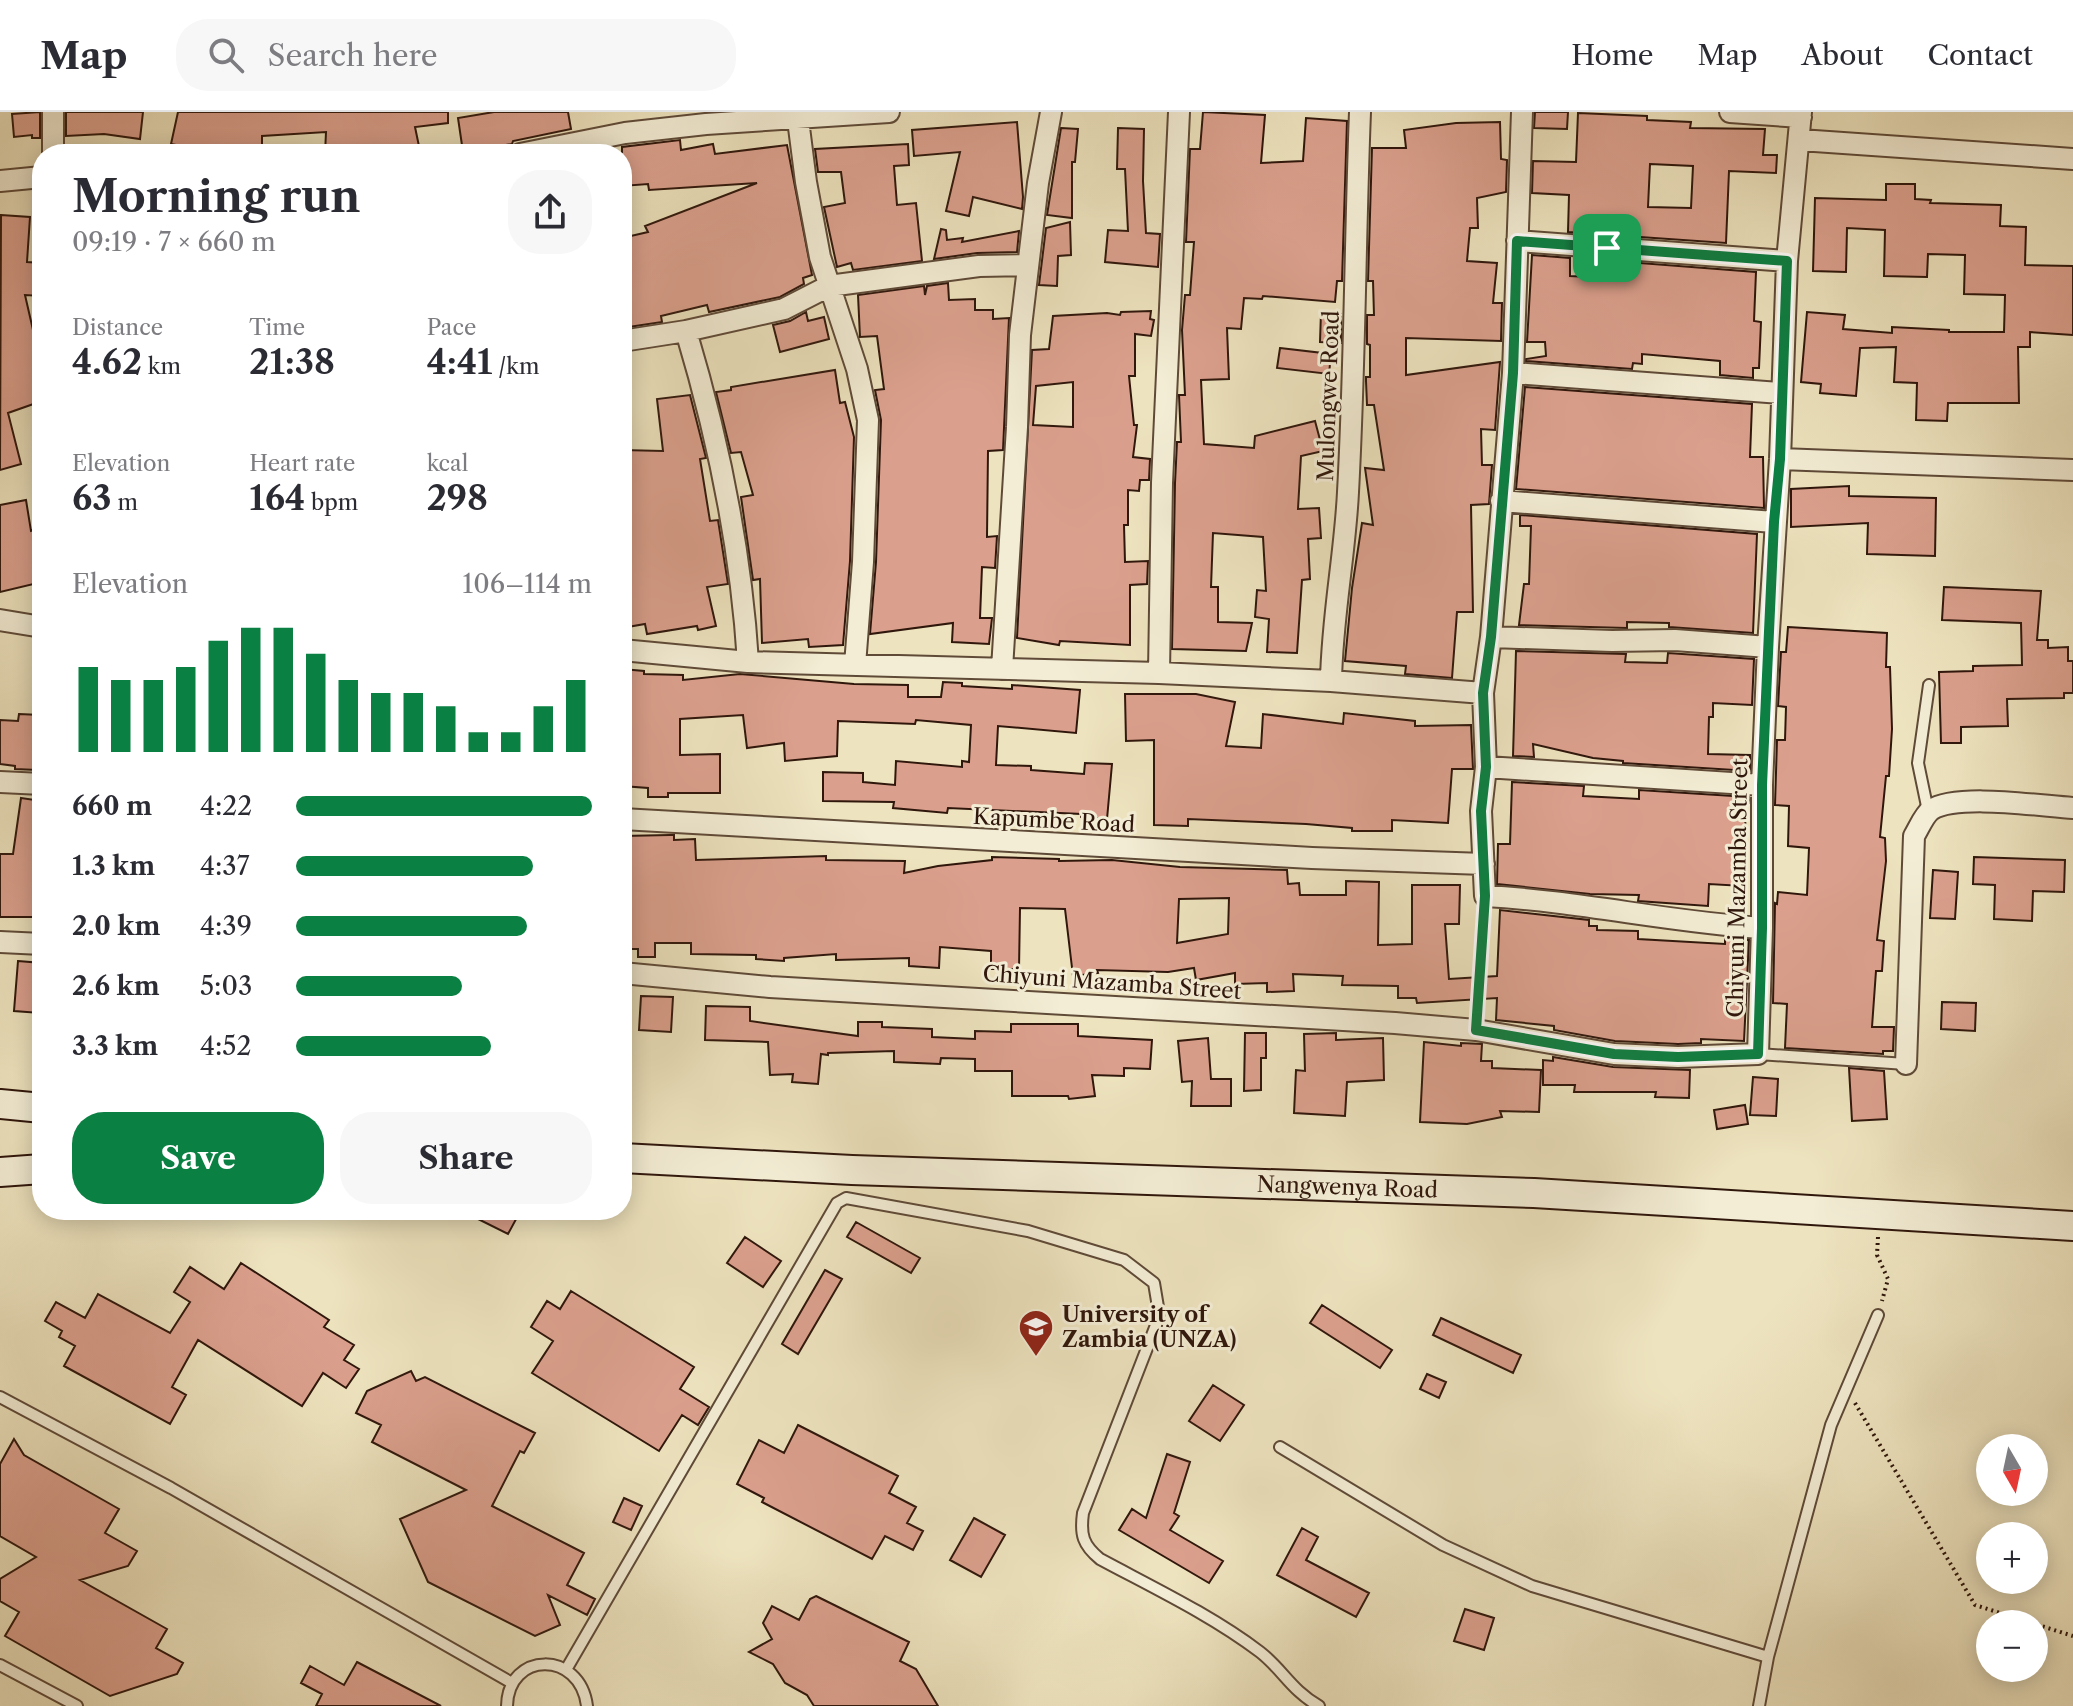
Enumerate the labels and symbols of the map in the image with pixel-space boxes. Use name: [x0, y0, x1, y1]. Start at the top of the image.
pin: [1573, 214, 1641, 282]
street label: Mulongwe Road: [1312, 310, 1345, 482]
street label: Chiyuni Mazamba Street: [1722, 758, 1753, 1018]
street label: Kapumbe Road: [972, 803, 1136, 838]
street label: Chiyuni Mazamba Street: [982, 960, 1242, 1005]
street label: Nangwenya Road: [1256, 1171, 1438, 1204]
place label: University of Zambia (UNZA): [1062, 1301, 1236, 1353]
school or university icon: University of Zambia (UNZA): [1017, 1308, 1055, 1358]
north arrow: [1976, 1434, 2048, 1506]

